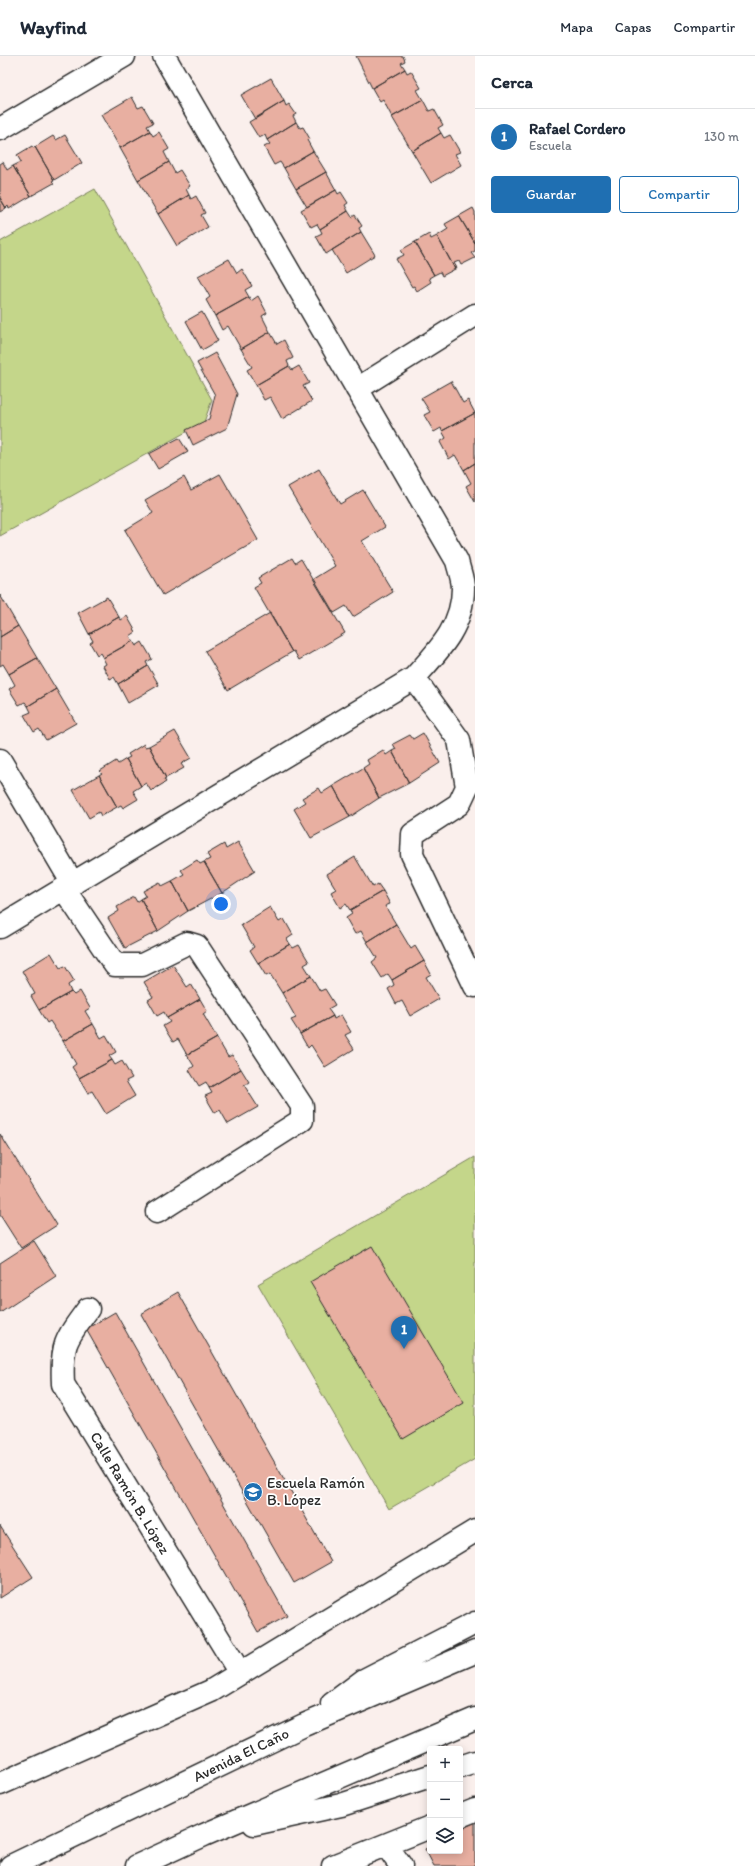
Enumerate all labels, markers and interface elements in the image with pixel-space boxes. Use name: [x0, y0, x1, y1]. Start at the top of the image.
text: Wayfind: [20, 16, 87, 39]
text: Mapa: [560, 19, 593, 36]
text: Capas: [615, 19, 652, 36]
text: Compartir: [674, 19, 735, 36]
text: Cerca: [491, 72, 533, 92]
text: Rafael Cordero: [529, 120, 626, 138]
text: 1: [501, 129, 507, 144]
text: 130 m: [704, 129, 739, 144]
text: Escuela: [529, 138, 572, 153]
button: Guardar: [491, 176, 611, 213]
button: Compartir: [619, 176, 739, 213]
your location: [211, 894, 231, 914]
pin: 1: [391, 1316, 417, 1349]
street label: Calle Ramón B. López: [86, 1428, 174, 1558]
place label: Escuela Ramón B. López: [267, 1474, 365, 1509]
school or university icon: Escuela Ramón B. López: [242, 1481, 264, 1503]
street label: Avenida El Caño: [190, 1724, 292, 1786]
map controls: [427, 1746, 463, 1854]
button: +: [427, 1746, 463, 1782]
button: −: [427, 1782, 463, 1818]
button: layers: [427, 1818, 463, 1854]

